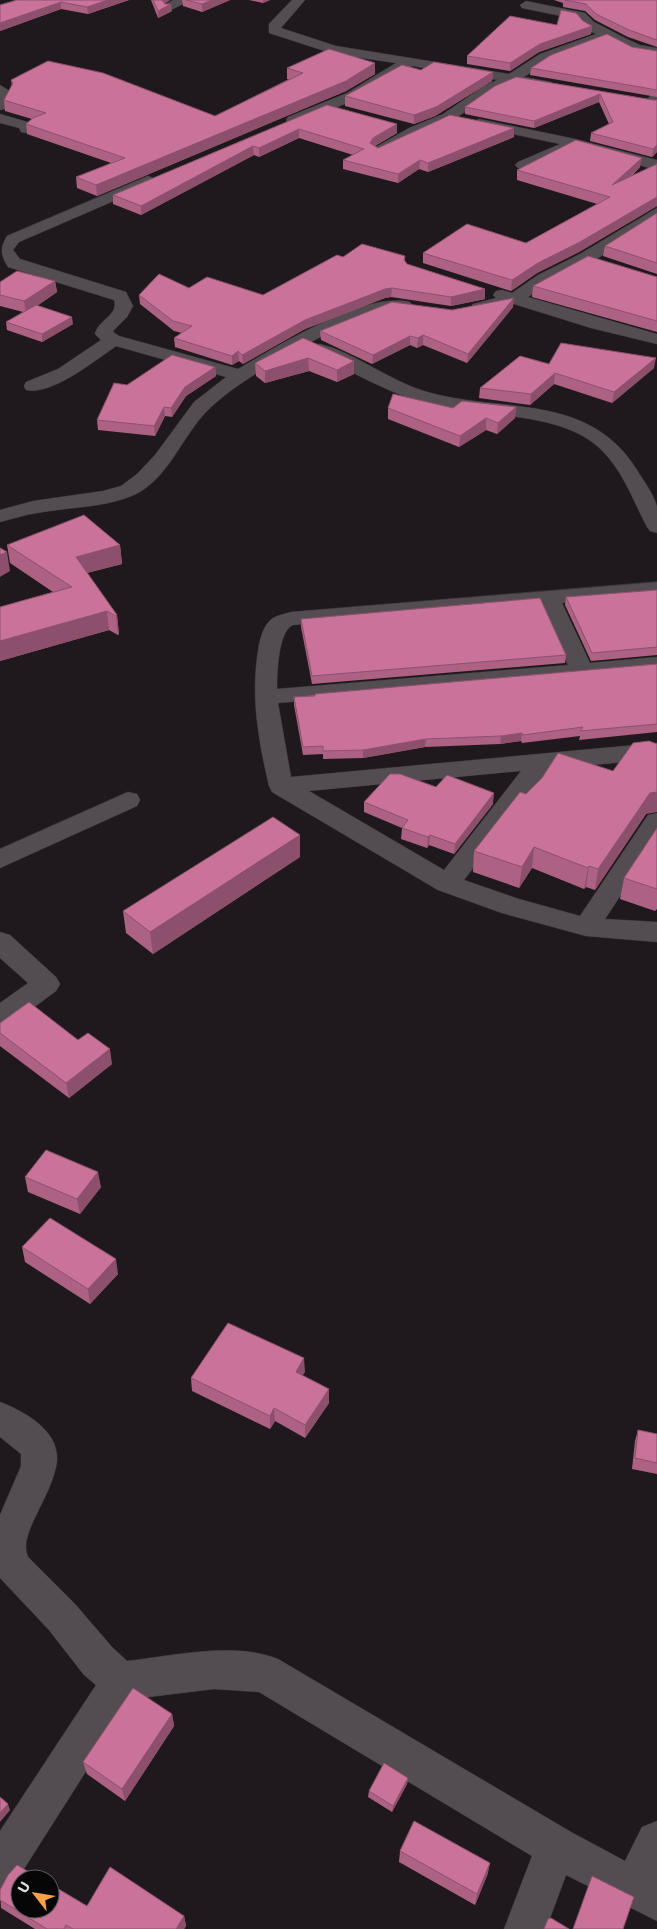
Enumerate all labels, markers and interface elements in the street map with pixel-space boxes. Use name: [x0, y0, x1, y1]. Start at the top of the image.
north arrow: [10, 1869, 60, 1919]
text: U: [14, 1878, 33, 1896]

